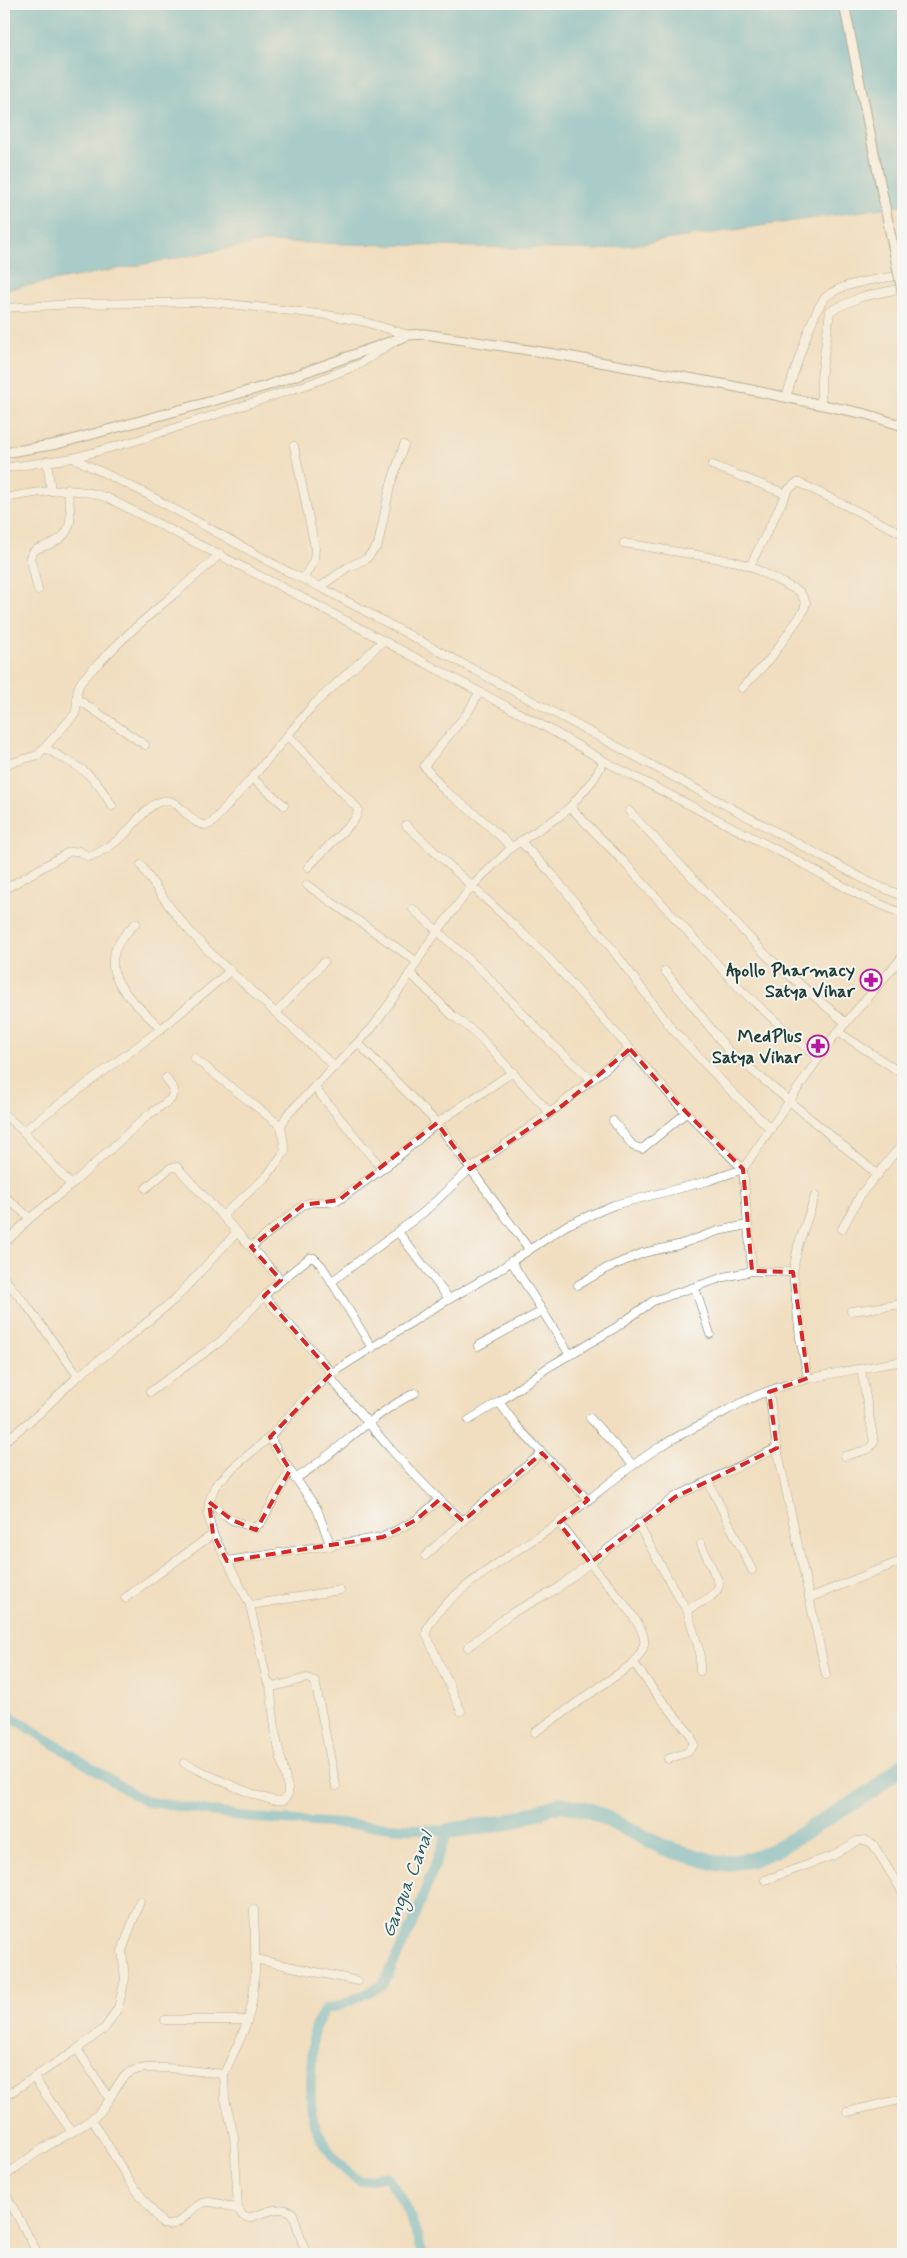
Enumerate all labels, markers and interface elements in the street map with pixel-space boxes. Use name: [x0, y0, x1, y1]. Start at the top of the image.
place label: Apollo Pharmacy Satya Vihar: [726, 959, 856, 1004]
pharmacy icon: Apollo Pharmacy Satya Vihar: [859, 968, 883, 992]
place label: MedPlus Satya Vihar: [712, 1025, 803, 1070]
pharmacy icon: MedPlus Satya Vihar: [806, 1034, 830, 1058]
water label: Gangua Canal: [376, 1825, 442, 1942]

